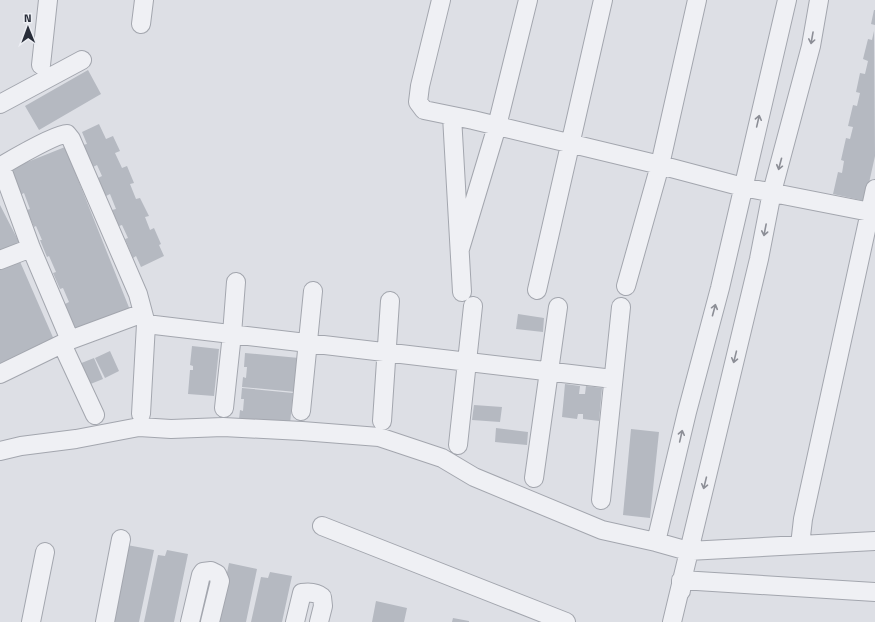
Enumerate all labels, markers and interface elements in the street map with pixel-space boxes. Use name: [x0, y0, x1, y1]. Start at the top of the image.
north arrow: [8, 8, 48, 48]
text: N: [24, 10, 32, 26]
one-way arrow: [808, 32, 816, 45]
one-way arrow: [755, 115, 763, 128]
one-way arrow: [776, 158, 783, 171]
one-way arrow: [761, 223, 769, 236]
one-way arrow: [711, 304, 718, 317]
one-way arrow: [731, 350, 739, 363]
one-way arrow: [678, 429, 685, 442]
one-way arrow: [700, 476, 708, 489]

